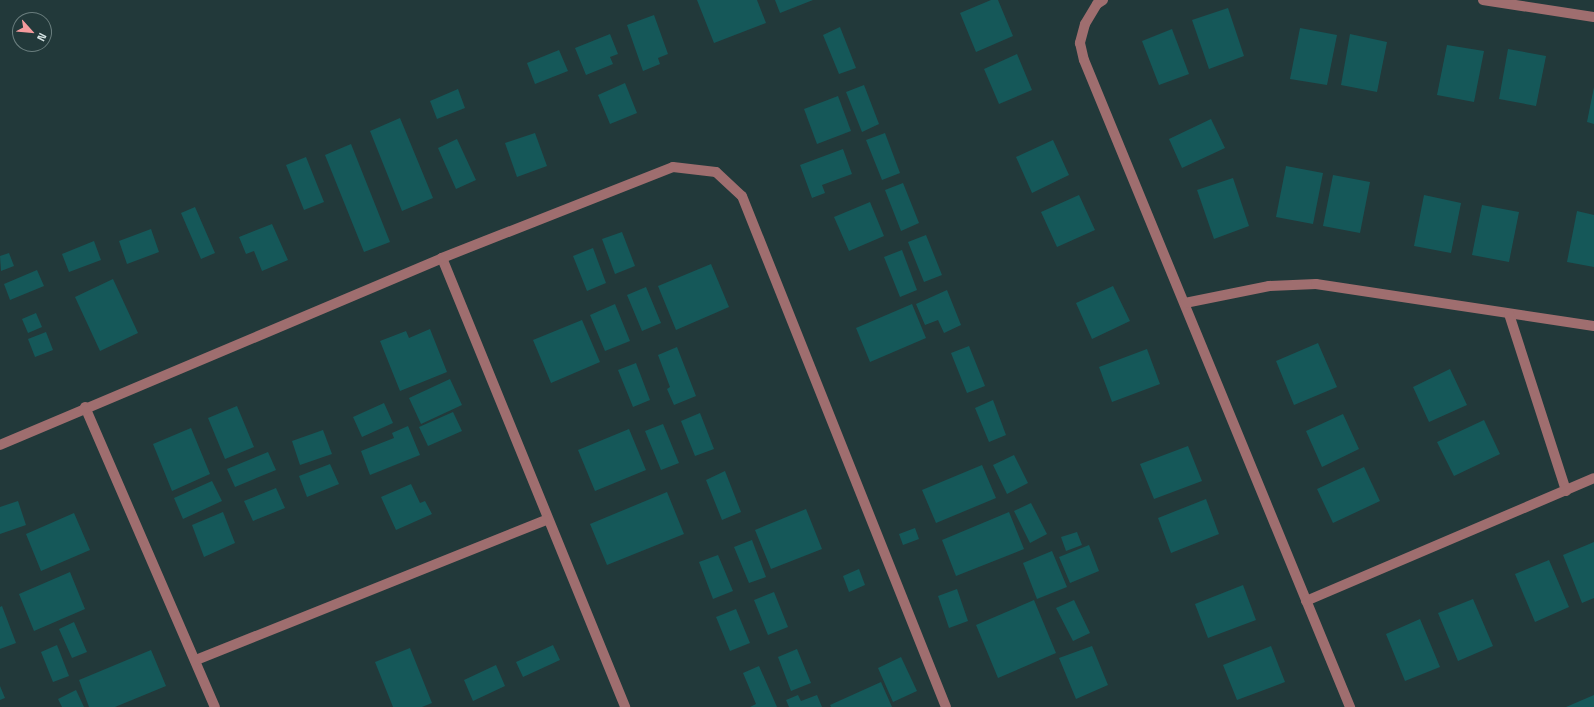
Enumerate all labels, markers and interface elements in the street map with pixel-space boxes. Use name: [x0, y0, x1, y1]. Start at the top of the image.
north arrow: [12, 12, 52, 52]
text: N: [34, 31, 50, 43]

